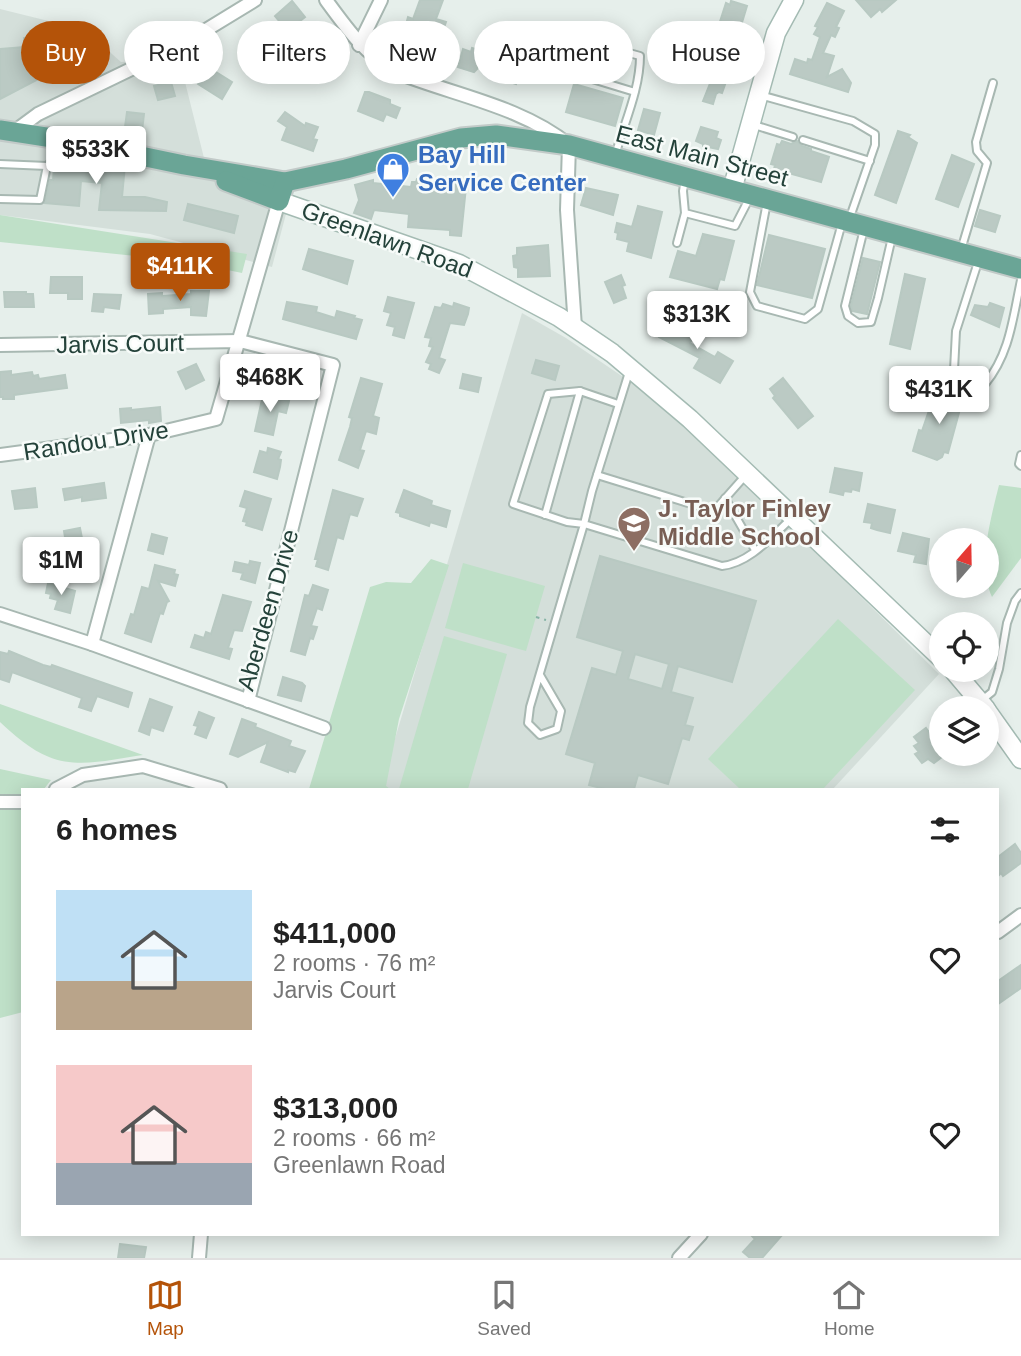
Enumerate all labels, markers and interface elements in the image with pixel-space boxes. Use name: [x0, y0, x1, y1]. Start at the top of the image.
chip: Buy: [21, 21, 110, 84]
chip: Rent: [124, 21, 223, 84]
chip: Filters: [237, 21, 350, 84]
chip: New: [364, 21, 460, 84]
chip: Apartment: [474, 21, 633, 84]
chip: House: [647, 21, 765, 84]
street label: East Main Street: [613, 120, 792, 192]
pin: $533K: [47, 127, 145, 186]
text: $533K: [62, 136, 130, 162]
place label: Bay Hill Service Center: [418, 141, 586, 196]
shop icon: Bay Hill Service Center: [374, 150, 412, 199]
street label: Greenlawn Road: [298, 196, 476, 283]
pin: $411K: [131, 244, 229, 303]
text: $411K: [147, 253, 213, 279]
pin: $313K: [648, 292, 746, 351]
text: $313K: [663, 301, 731, 327]
street label: Jarvis Court: [56, 329, 185, 358]
pin: $468K: [221, 354, 319, 414]
text: $468K: [236, 364, 304, 390]
pin: $431K: [890, 366, 988, 426]
text: $431K: [905, 376, 973, 402]
street label: Randou Drive: [21, 416, 171, 465]
place label: J. Taylor Finley Middle School: [658, 495, 832, 550]
school or university icon: J. Taylor Finley Middle School: [615, 504, 653, 553]
street label: Aberdeen Drive: [232, 526, 303, 694]
north arrow: [929, 528, 999, 598]
map controls: [929, 528, 999, 766]
pin: $1M: [27, 538, 95, 597]
text: $1M: [39, 547, 83, 573]
button: locate: [929, 612, 999, 682]
button: layers: [929, 696, 999, 766]
icon: filters: [926, 811, 964, 849]
text: 6 homes: [56, 813, 178, 846]
text: $411,000: [273, 916, 396, 949]
icon: home: [112, 918, 196, 1002]
icon: heart: [926, 941, 964, 979]
text: 2 rooms · 76 m²: [273, 950, 435, 976]
text: Jarvis Court: [273, 977, 396, 1003]
text: $313,000: [273, 1091, 398, 1124]
icon: home: [112, 1093, 196, 1177]
icon: heart: [926, 1116, 964, 1154]
text: 2 rooms · 66 m²: [273, 1125, 435, 1151]
text: Greenlawn Road: [273, 1152, 446, 1178]
tab: Map: [146, 1276, 184, 1340]
tab: Saved: [477, 1276, 531, 1340]
tab: Home: [824, 1276, 875, 1340]

